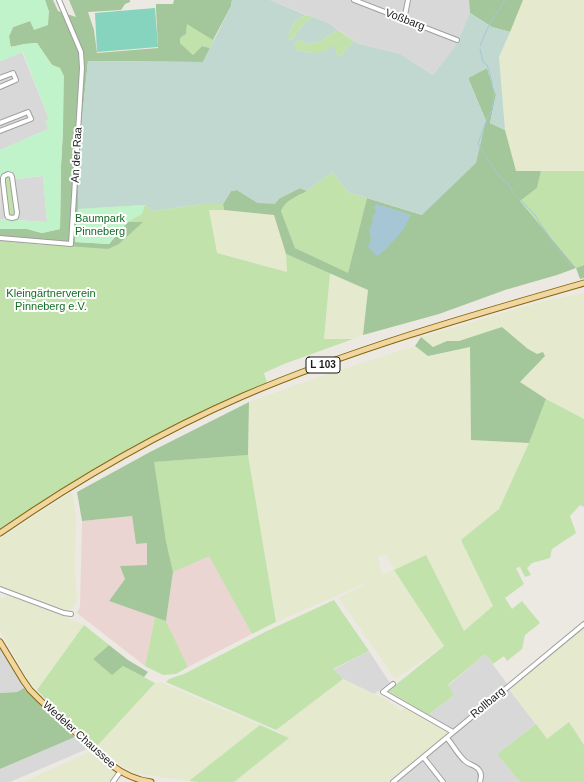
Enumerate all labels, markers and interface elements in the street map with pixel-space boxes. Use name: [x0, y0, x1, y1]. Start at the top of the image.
street label: Voßbarg: [383, 6, 427, 34]
street label: An der Raa: [69, 127, 85, 183]
park label: Baumpark Pinneberg: [75, 212, 125, 238]
park label: Kleingärtnerverein Pinneberg e.V.: [6, 287, 96, 313]
road number: L 103: [306, 357, 340, 373]
street label: Rollbarg: [468, 685, 508, 721]
street label: Wedeler Chaussee: [40, 699, 118, 771]

